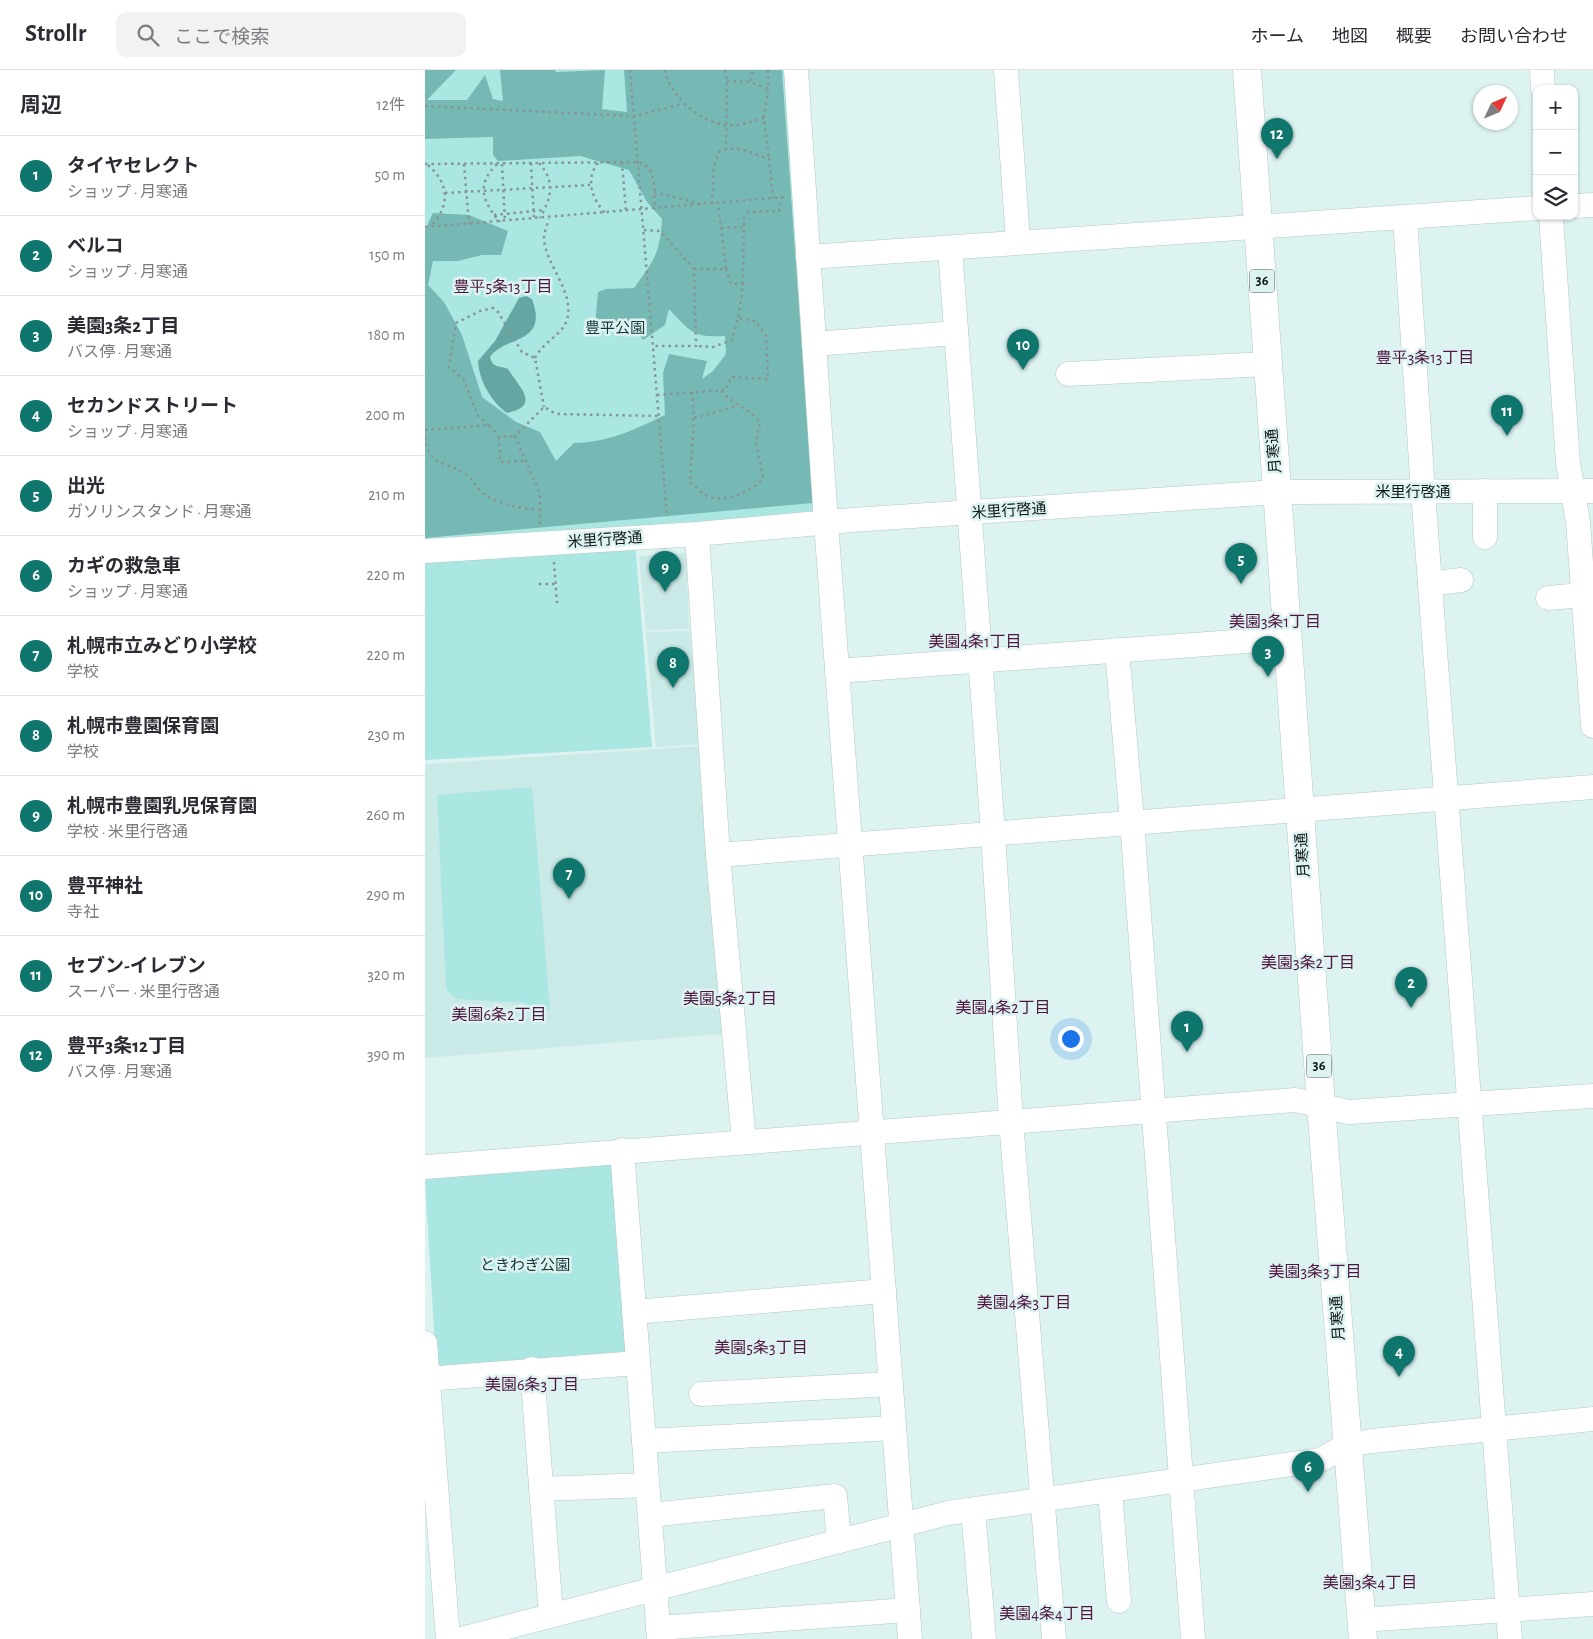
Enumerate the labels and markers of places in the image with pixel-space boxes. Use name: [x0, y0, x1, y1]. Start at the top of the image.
pin: 12: [1261, 118, 1293, 159]
pin: 10: [1007, 329, 1039, 370]
pin: 11: [1491, 395, 1523, 436]
pin: 5: [1225, 543, 1257, 584]
pin: 9: [649, 551, 681, 592]
pin: 3: [1252, 636, 1284, 677]
pin: 8: [657, 647, 689, 688]
pin: 7: [553, 858, 585, 899]
pin: 2: [1395, 967, 1427, 1008]
pin: 1: [1171, 1011, 1203, 1052]
pin: 4: [1383, 1336, 1415, 1377]
pin: 6: [1292, 1451, 1324, 1492]

